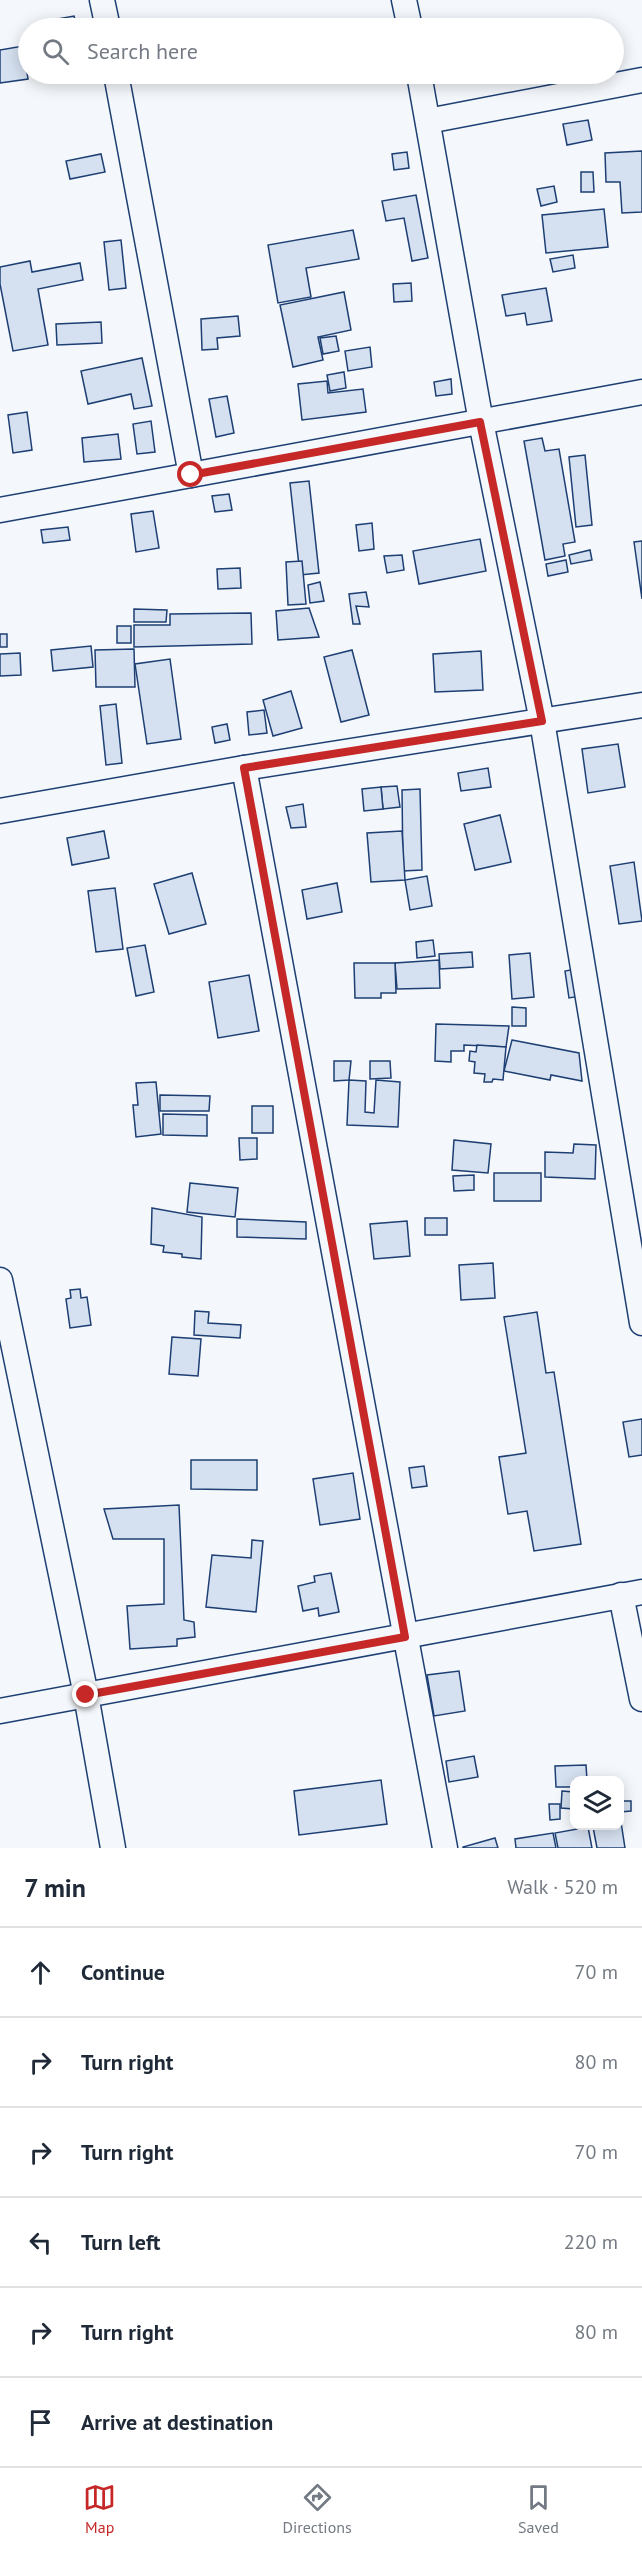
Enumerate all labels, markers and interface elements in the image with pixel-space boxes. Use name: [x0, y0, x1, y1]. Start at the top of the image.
search box: [18, 18, 624, 84]
icon: search: [39, 35, 72, 68]
text: Search here: [87, 37, 198, 65]
route start: [177, 461, 203, 487]
route end: [72, 1681, 98, 1707]
map controls: [570, 1776, 624, 1830]
button: layers: [570, 1776, 624, 1830]
text: 7 min: [24, 1871, 86, 1904]
text: Walk · 520 m: [507, 1874, 618, 1900]
icon: ahead: [24, 1956, 57, 1989]
text: Continue: [81, 1958, 165, 1986]
text: 70 m: [575, 1959, 618, 1985]
icon: right: [24, 2046, 57, 2079]
text: Turn right: [81, 2048, 173, 2076]
text: 80 m: [575, 2049, 618, 2075]
icon: right: [24, 2136, 57, 2169]
text: Turn right: [81, 2138, 173, 2166]
text: 70 m: [575, 2139, 618, 2165]
icon: left: [24, 2226, 57, 2259]
text: Turn left: [81, 2228, 161, 2256]
text: 220 m: [564, 2229, 618, 2255]
icon: right: [24, 2316, 57, 2349]
text: Turn right: [81, 2318, 173, 2346]
text: 80 m: [575, 2319, 618, 2345]
icon: arrive: [24, 2406, 57, 2439]
text: Arrive at destination: [81, 2408, 273, 2436]
tab: Map: [83, 2481, 116, 2537]
tab: Directions: [283, 2481, 352, 2537]
tab: Saved: [518, 2481, 559, 2537]

